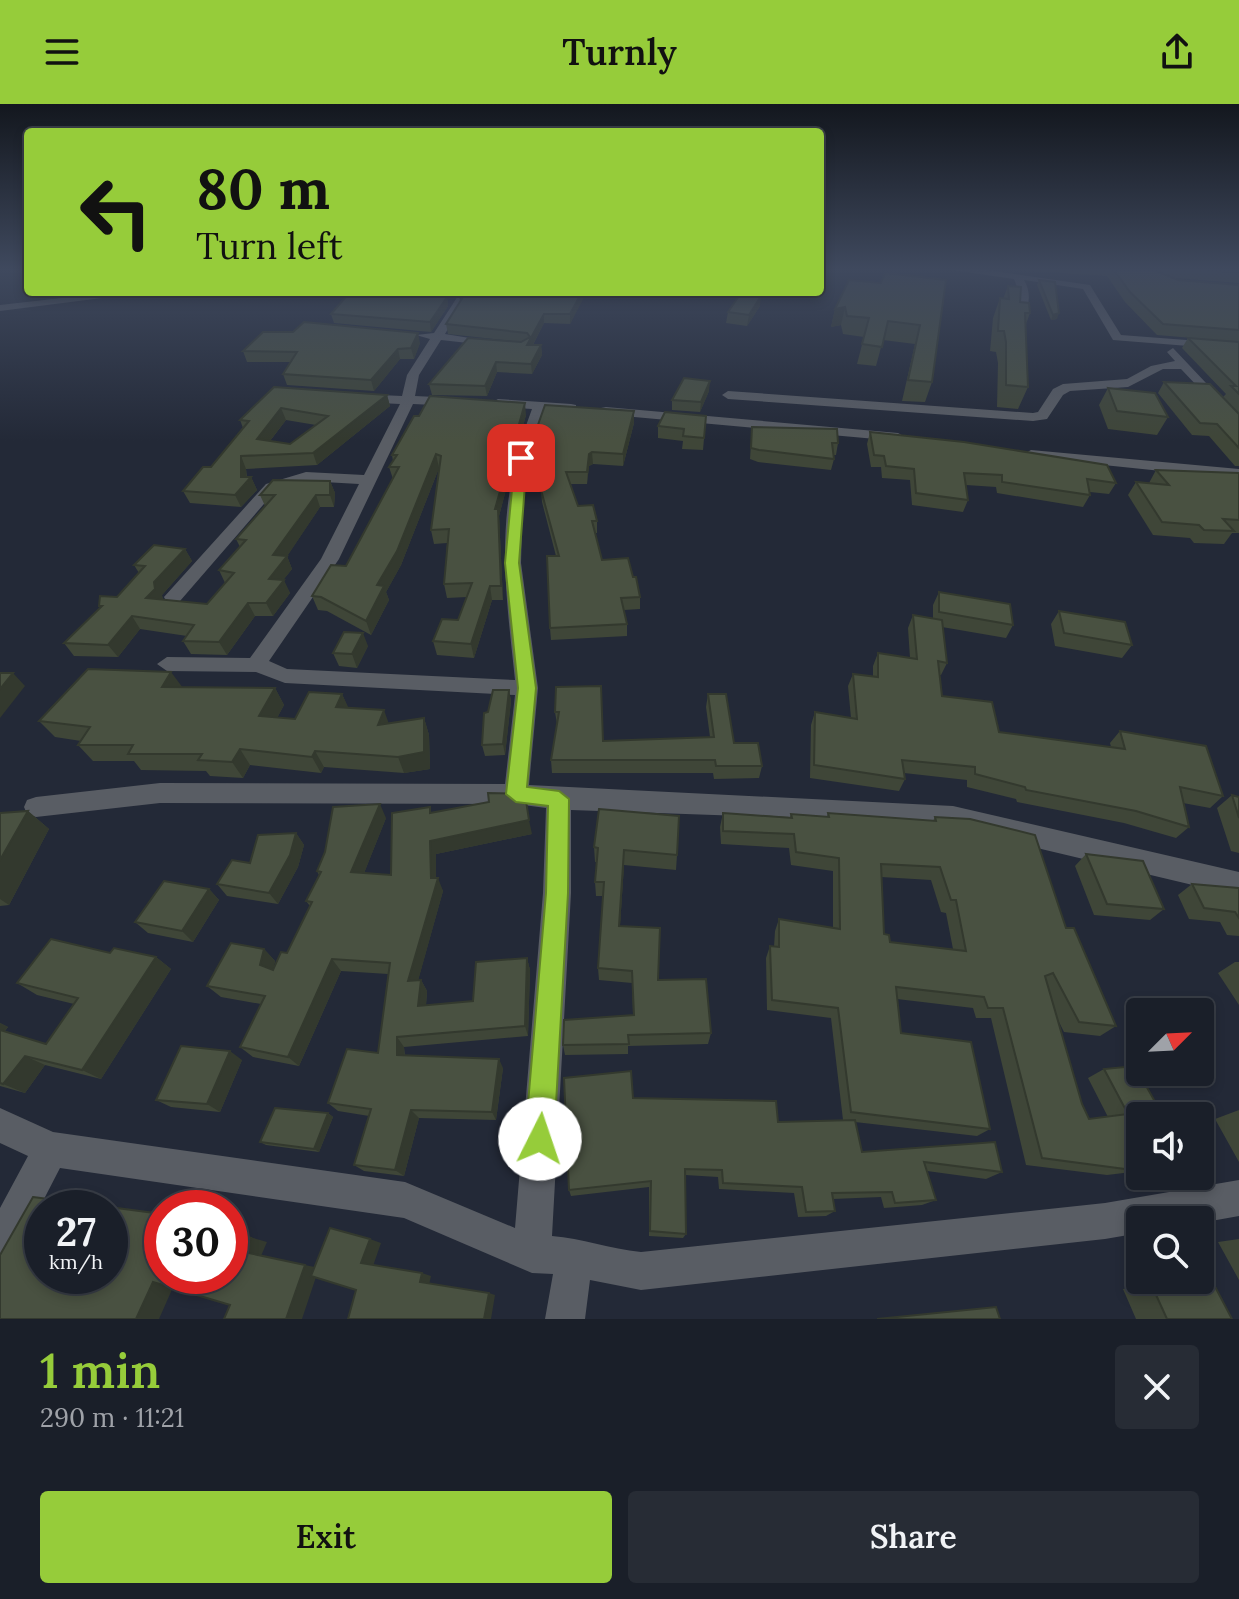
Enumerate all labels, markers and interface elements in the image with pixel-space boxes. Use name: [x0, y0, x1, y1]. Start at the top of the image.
text: Turnly: [562, 29, 677, 75]
icon: menu: [40, 30, 84, 74]
icon: share: [1155, 30, 1199, 74]
text: 80 m: [196, 153, 330, 224]
icon: left: [64, 160, 168, 264]
text: Turn left: [196, 223, 343, 269]
pin: [487, 424, 555, 492]
icon: arrive: [499, 436, 543, 480]
north arrow: [1126, 998, 1214, 1086]
map controls: [1126, 998, 1214, 1294]
position arrow: [498, 1097, 582, 1181]
button: sound: [1126, 1102, 1214, 1190]
speed limit sign: 30: [144, 1190, 248, 1294]
text: 27: [56, 1206, 96, 1257]
button: search: [1126, 1206, 1214, 1294]
text: km/h: [49, 1249, 103, 1274]
text: 1 min: [40, 1340, 160, 1401]
button: close: [1115, 1345, 1199, 1429]
text: 290 m · 11:21: [40, 1401, 184, 1434]
button: Exit: [40, 1491, 612, 1583]
button: Share: [628, 1491, 1199, 1583]

